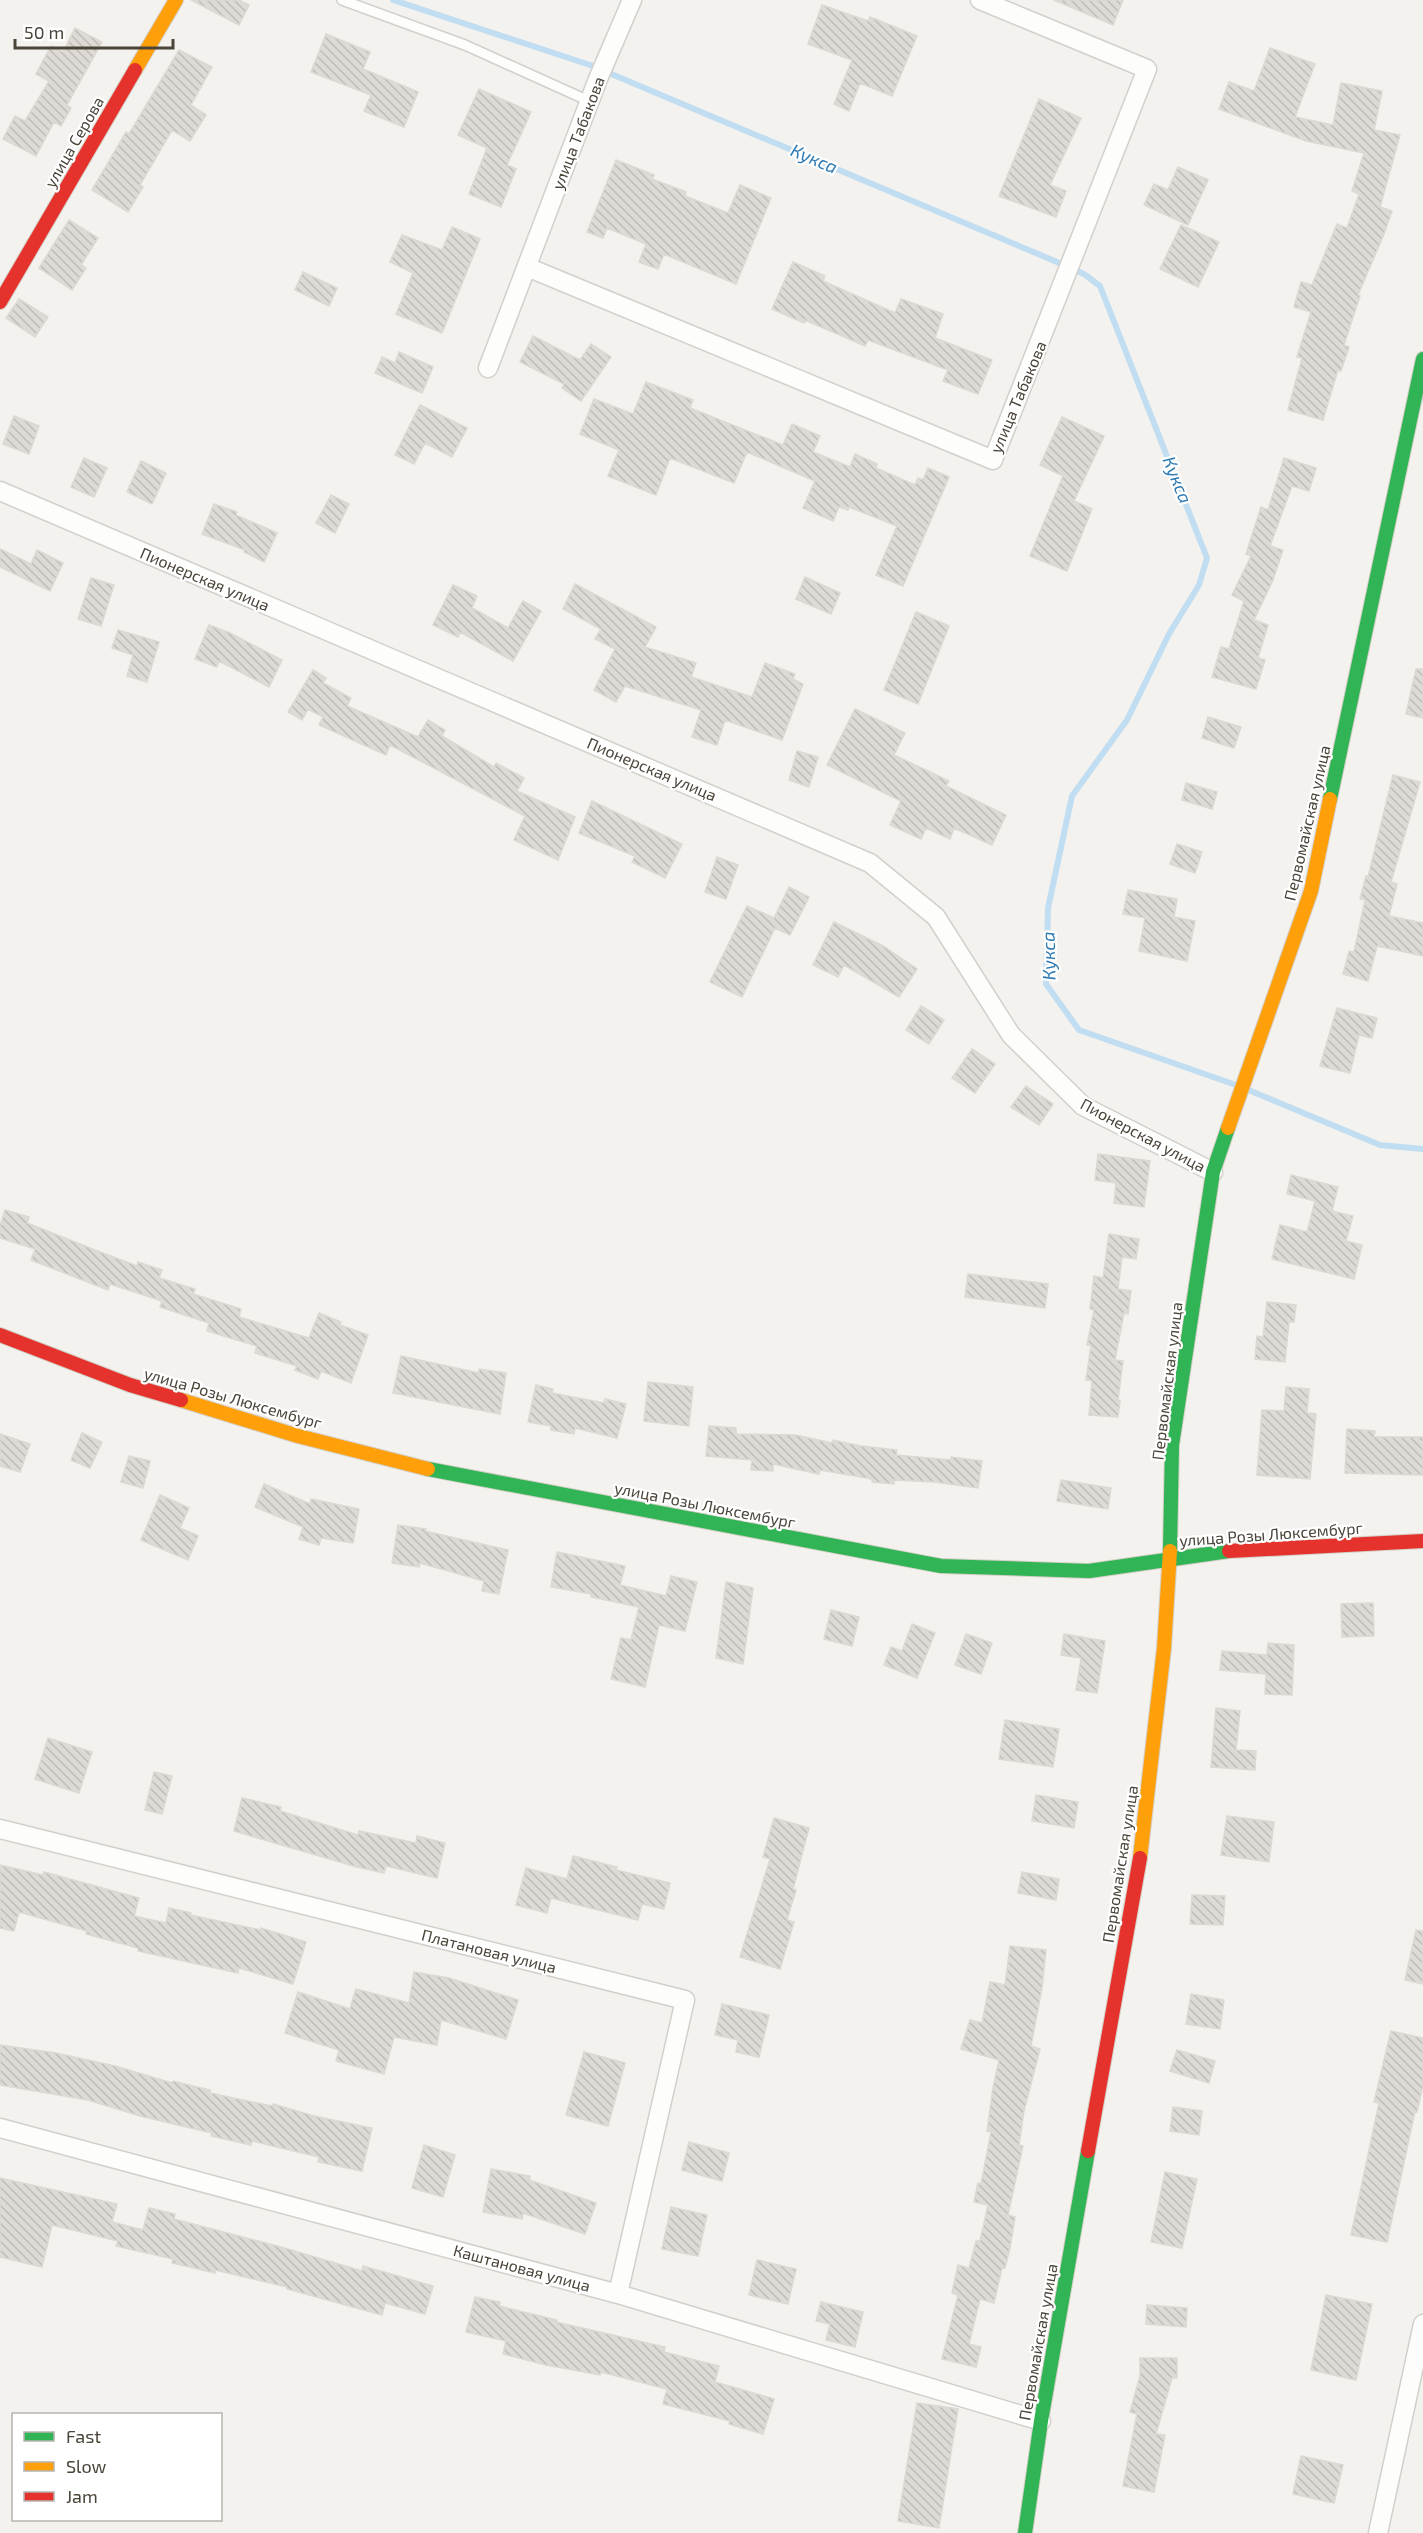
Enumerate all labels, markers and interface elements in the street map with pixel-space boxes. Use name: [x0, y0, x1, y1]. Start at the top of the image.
scale bar: [15, 12, 172, 50]
text: 50 m: [24, 21, 64, 43]
street label: улица Табакова: [547, 74, 609, 192]
street label: улица Серова: [40, 93, 108, 191]
water label: Кукса: [788, 138, 841, 178]
street label: улица Табакова: [985, 338, 1051, 456]
water label: Кукса: [1159, 453, 1197, 506]
street label: Пионерская улица: [137, 543, 273, 615]
street label: Пионерская улица: [584, 733, 720, 805]
street label: Первомайская улица: [1279, 743, 1335, 903]
water label: Кукса: [1037, 931, 1059, 981]
street label: Пионерская улица: [1077, 1094, 1209, 1176]
street label: Первомайская улица: [1147, 1301, 1187, 1461]
street label: улица Розы Люксембург: [142, 1363, 325, 1433]
street label: улица Розы Люксембург: [613, 1478, 798, 1532]
street label: улица Розы Люксембург: [1179, 1518, 1364, 1550]
street label: Первомайская улица: [1098, 1784, 1142, 1944]
street label: Платановая улица: [419, 1925, 559, 1977]
street label: Каштановая улица: [451, 2240, 593, 2296]
street label: Первомайская улица: [1014, 2262, 1062, 2422]
legend: [12, 2413, 222, 2521]
text: Fast: [66, 2425, 101, 2447]
text: Slow: [66, 2455, 107, 2477]
text: Jam: [66, 2485, 98, 2507]

